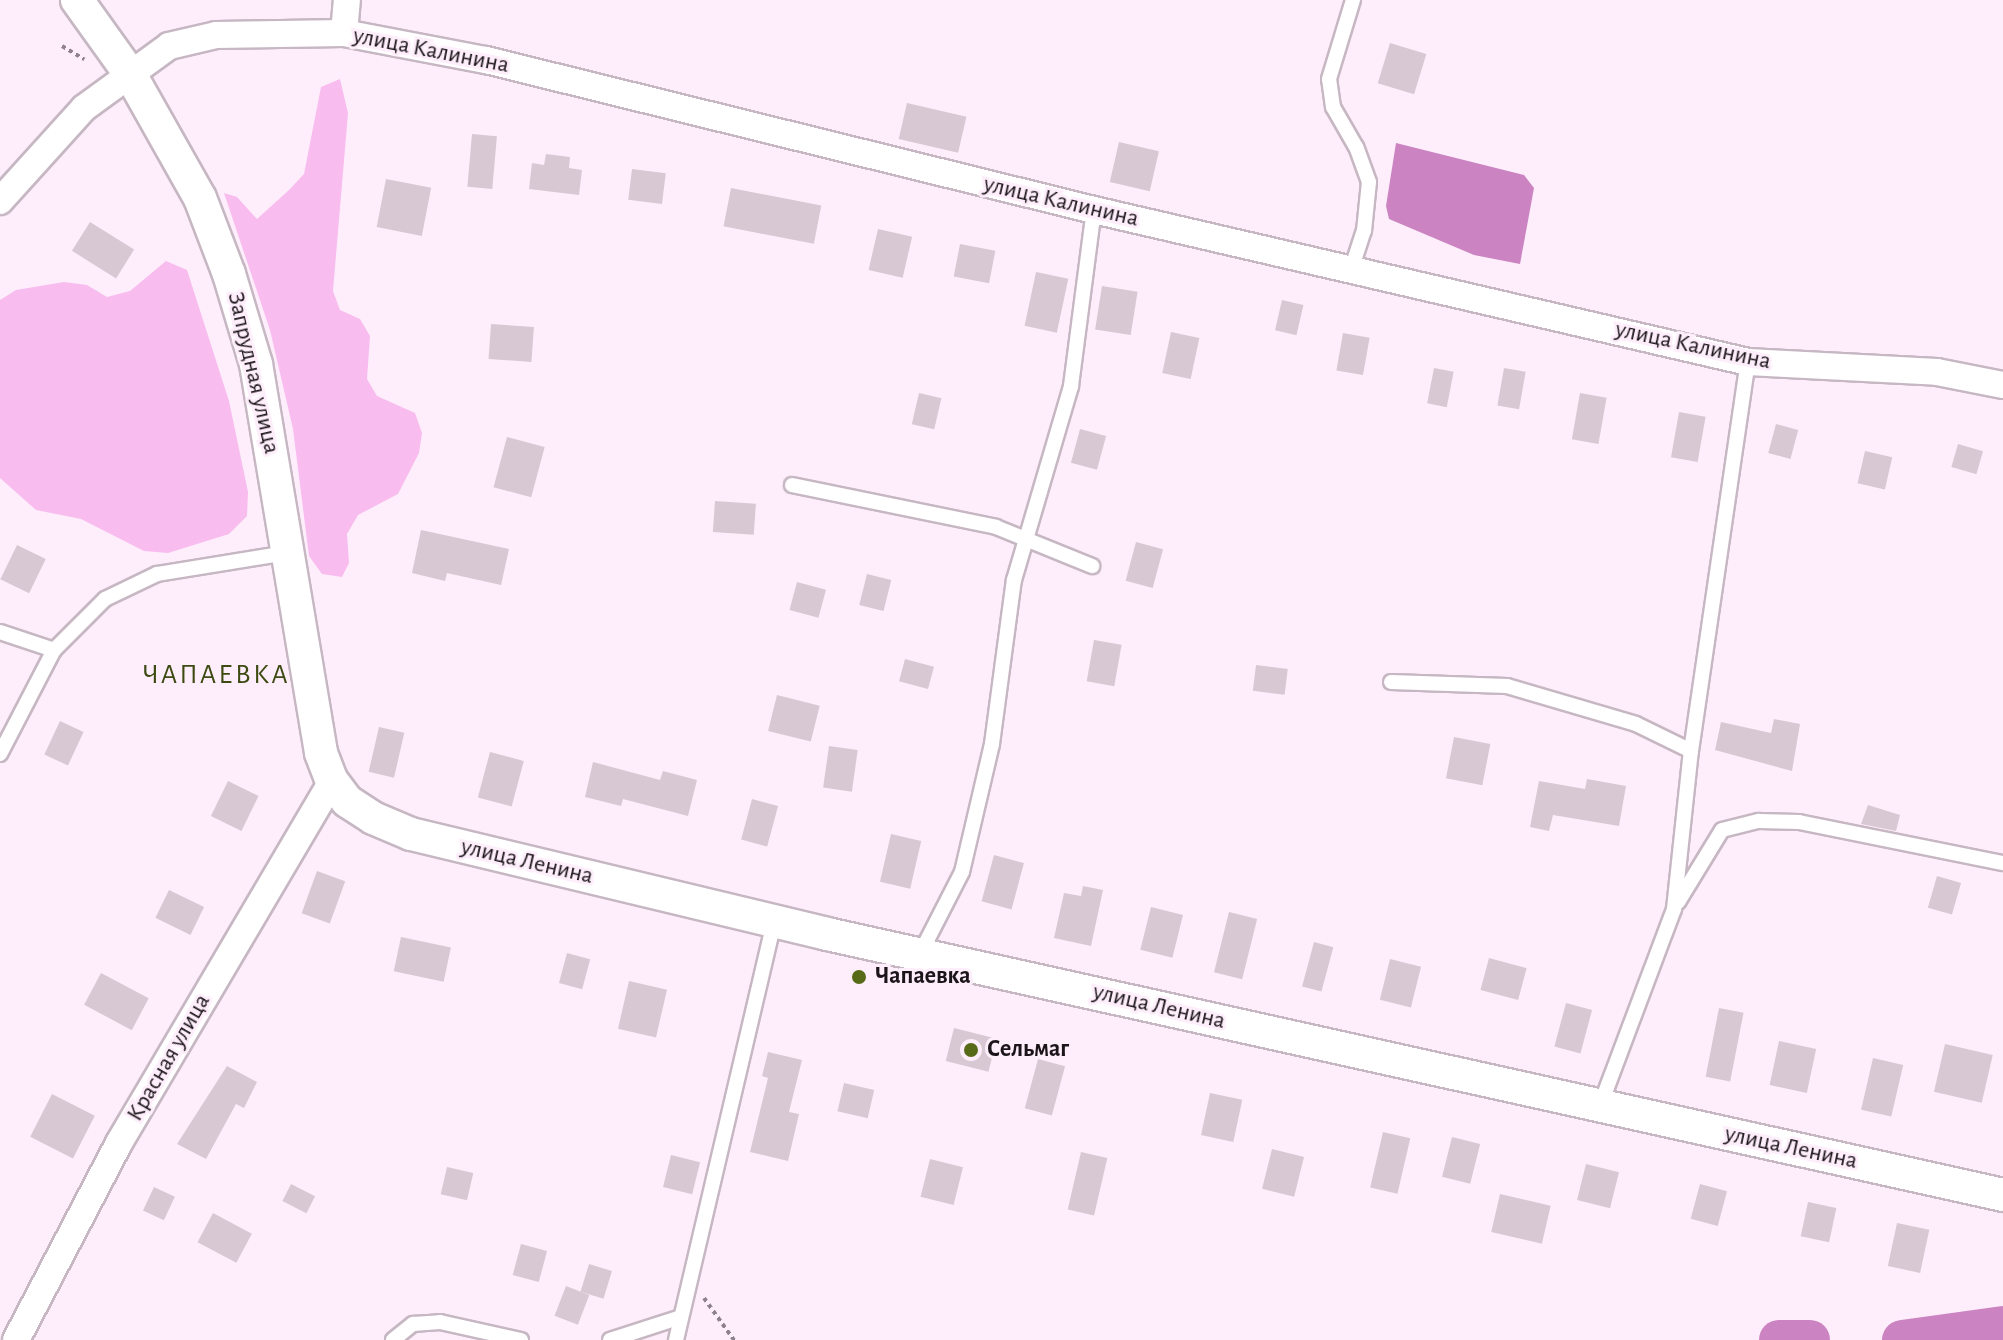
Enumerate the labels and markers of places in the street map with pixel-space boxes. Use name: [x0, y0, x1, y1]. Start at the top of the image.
place label: Чапаевка: [875, 963, 971, 991]
marker: Чапаевка: [850, 968, 868, 986]
place label: Сельмаг: [987, 1036, 1069, 1064]
marker: Сельмаг: [962, 1041, 980, 1059]

